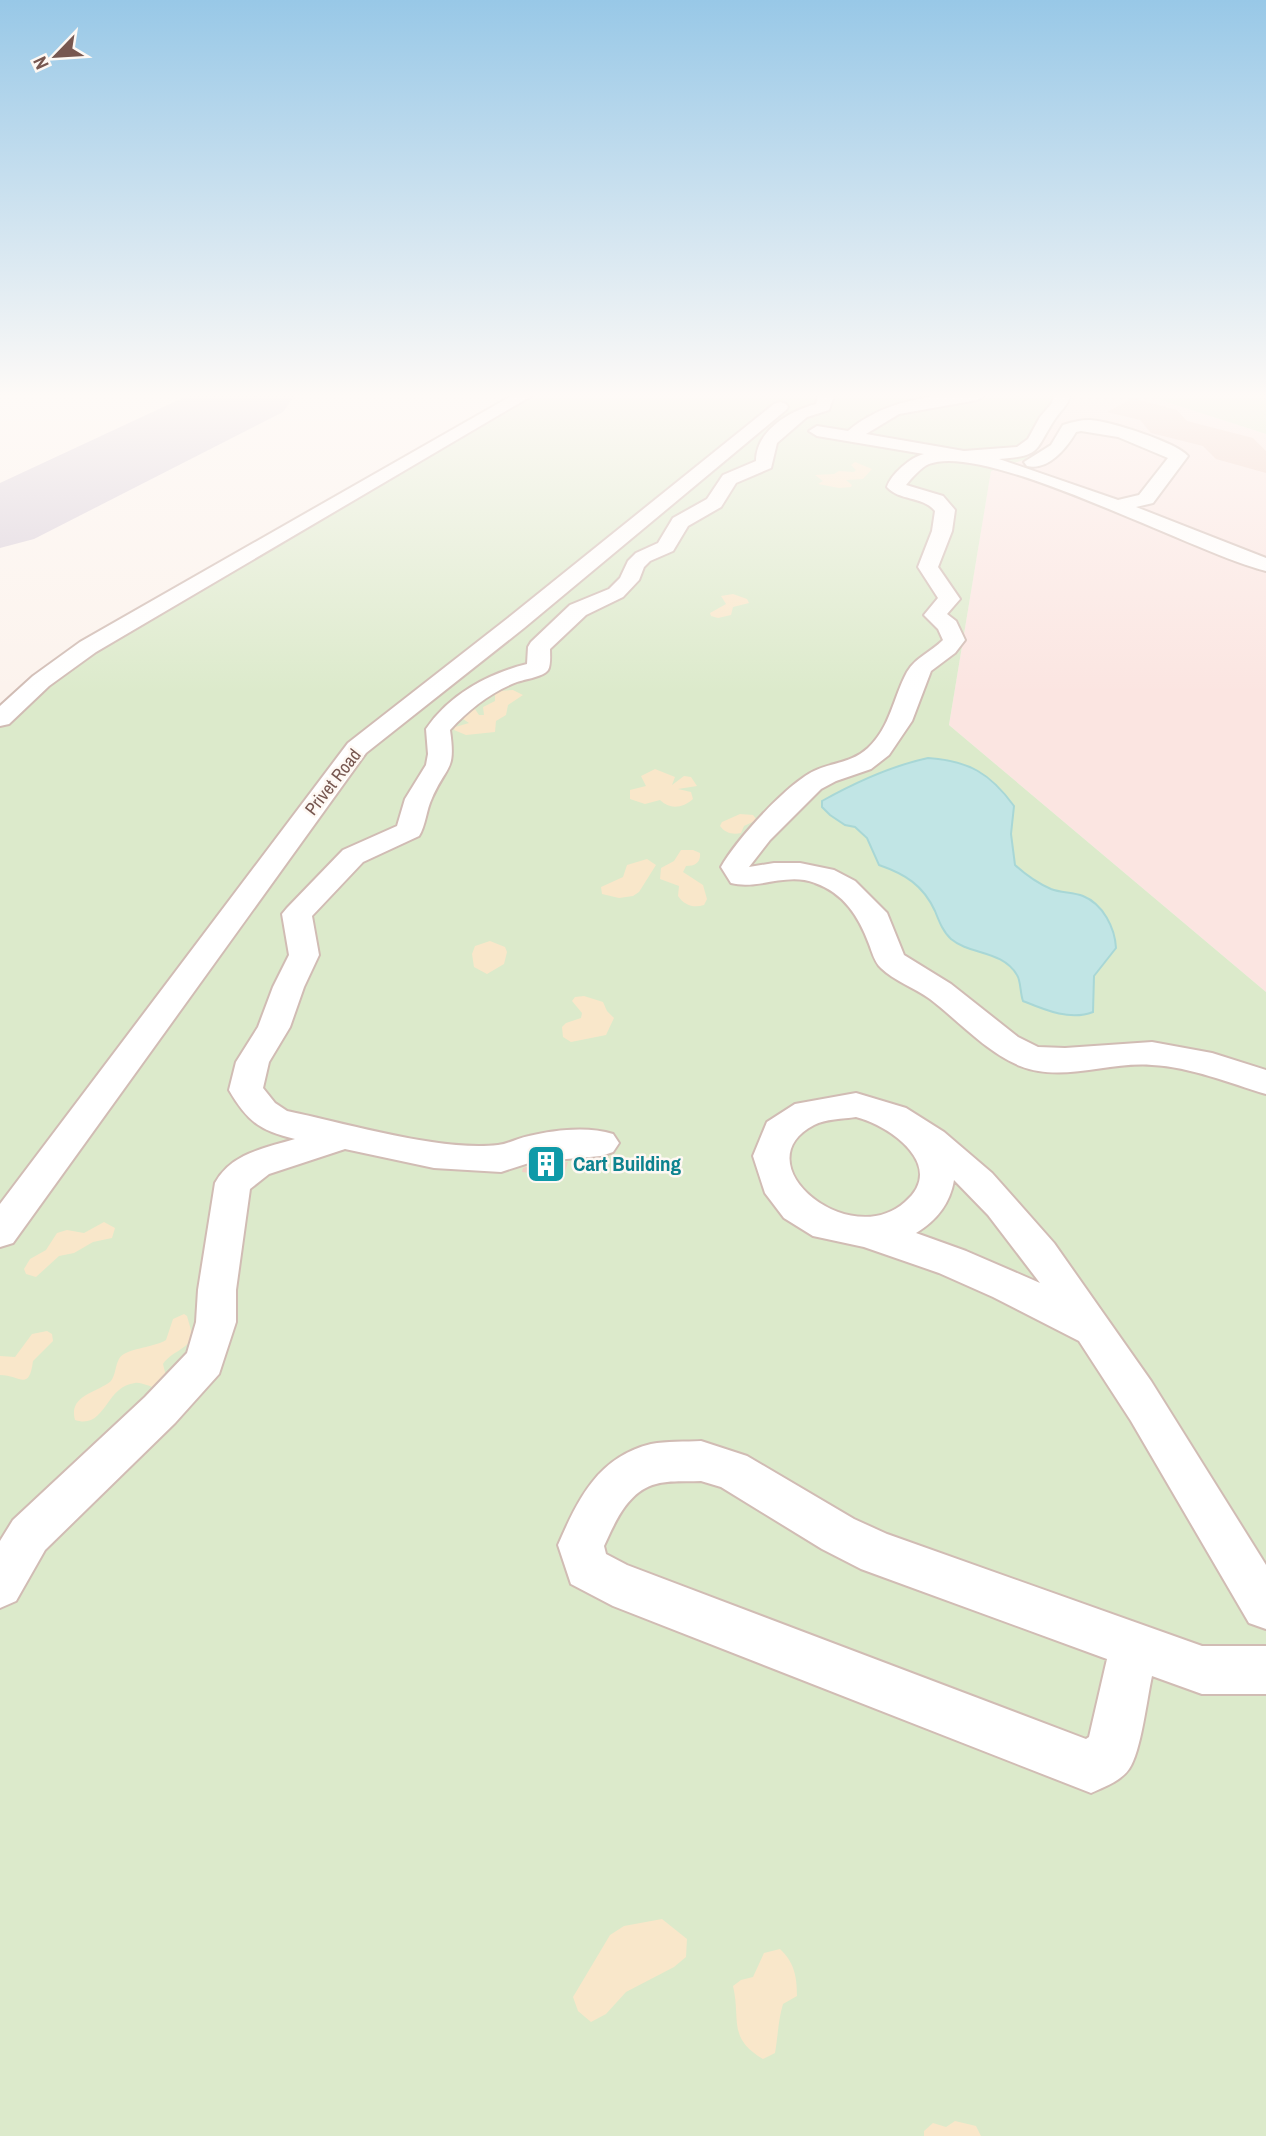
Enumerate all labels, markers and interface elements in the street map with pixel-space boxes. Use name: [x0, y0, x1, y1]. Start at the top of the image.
north arrow: [21, 21, 91, 91]
text: N: [26, 53, 55, 74]
street label: Privet Road: [299, 743, 366, 820]
building icon: Cart Building: [525, 1143, 567, 1185]
place label: Cart Building: [573, 1149, 682, 1178]

